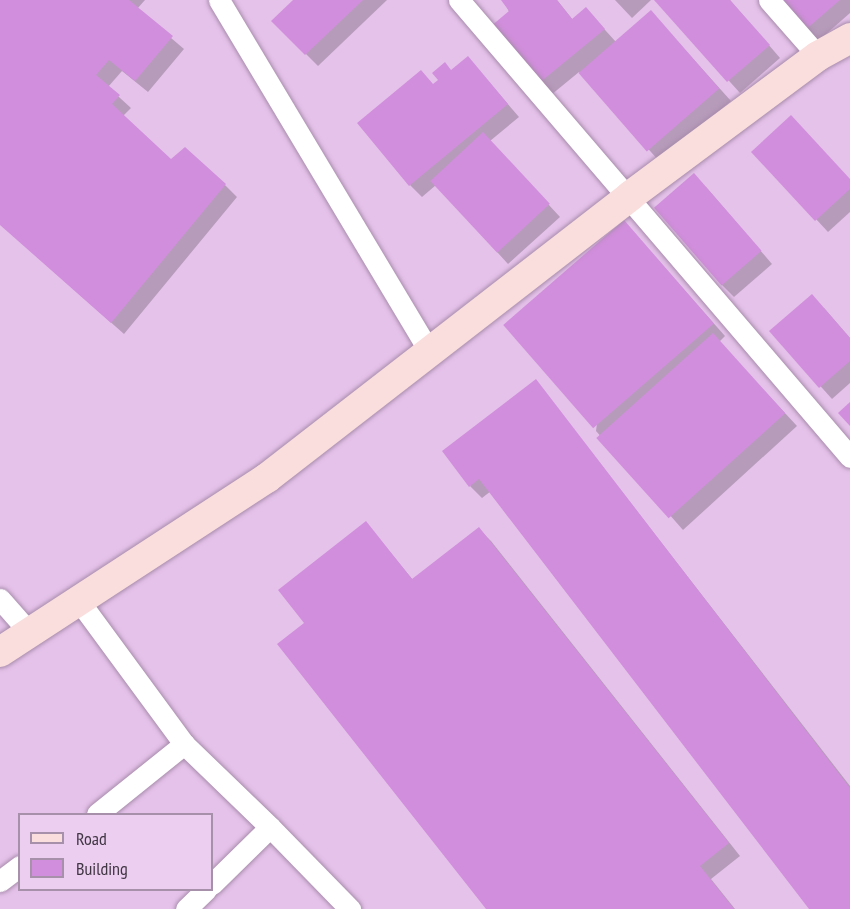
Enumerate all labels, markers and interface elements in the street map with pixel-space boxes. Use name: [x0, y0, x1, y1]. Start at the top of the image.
legend: [18, 813, 213, 891]
text: Road: [76, 827, 107, 850]
text: Building: [76, 857, 128, 880]

